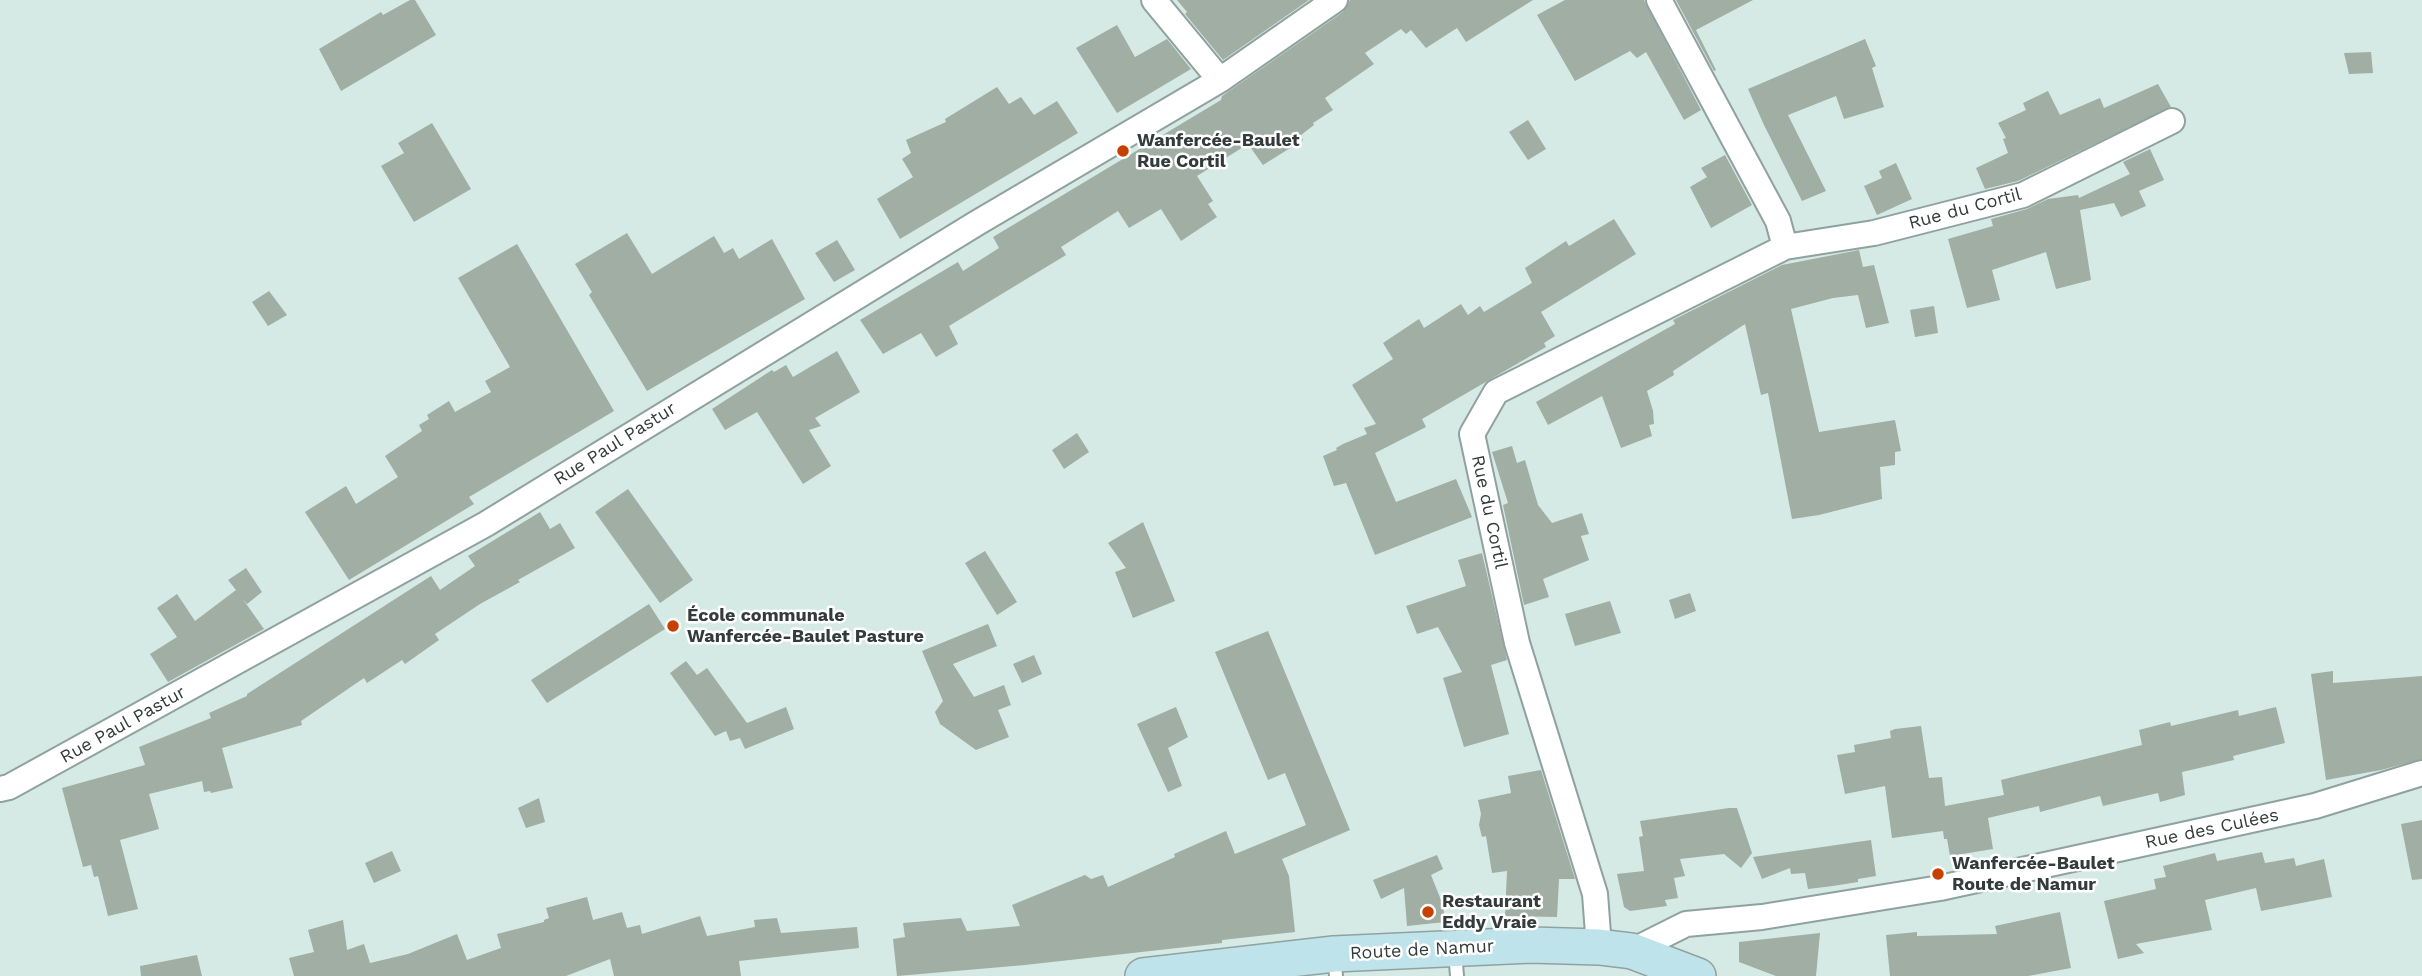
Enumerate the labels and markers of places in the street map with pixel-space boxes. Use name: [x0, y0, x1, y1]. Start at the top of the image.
place label: Wanfercée-Baulet Rue Cortil: [1137, 130, 1300, 172]
marker: Wanfercée-Baulet Rue Cortil: [1115, 143, 1131, 159]
place label: École communale Wanfercée-Baulet Pasture: [687, 605, 924, 648]
marker: École communale Wanfercée-Baulet Pasture: [665, 618, 681, 634]
place label: Wanfercée-Baulet Route de Namur: [1952, 853, 2115, 896]
marker: Wanfercée-Baulet Route de Namur: [1930, 866, 1946, 882]
place label: Restaurant Eddy Vraie: [1442, 891, 1541, 934]
marker: Restaurant Eddy Vraie: [1420, 904, 1436, 920]

